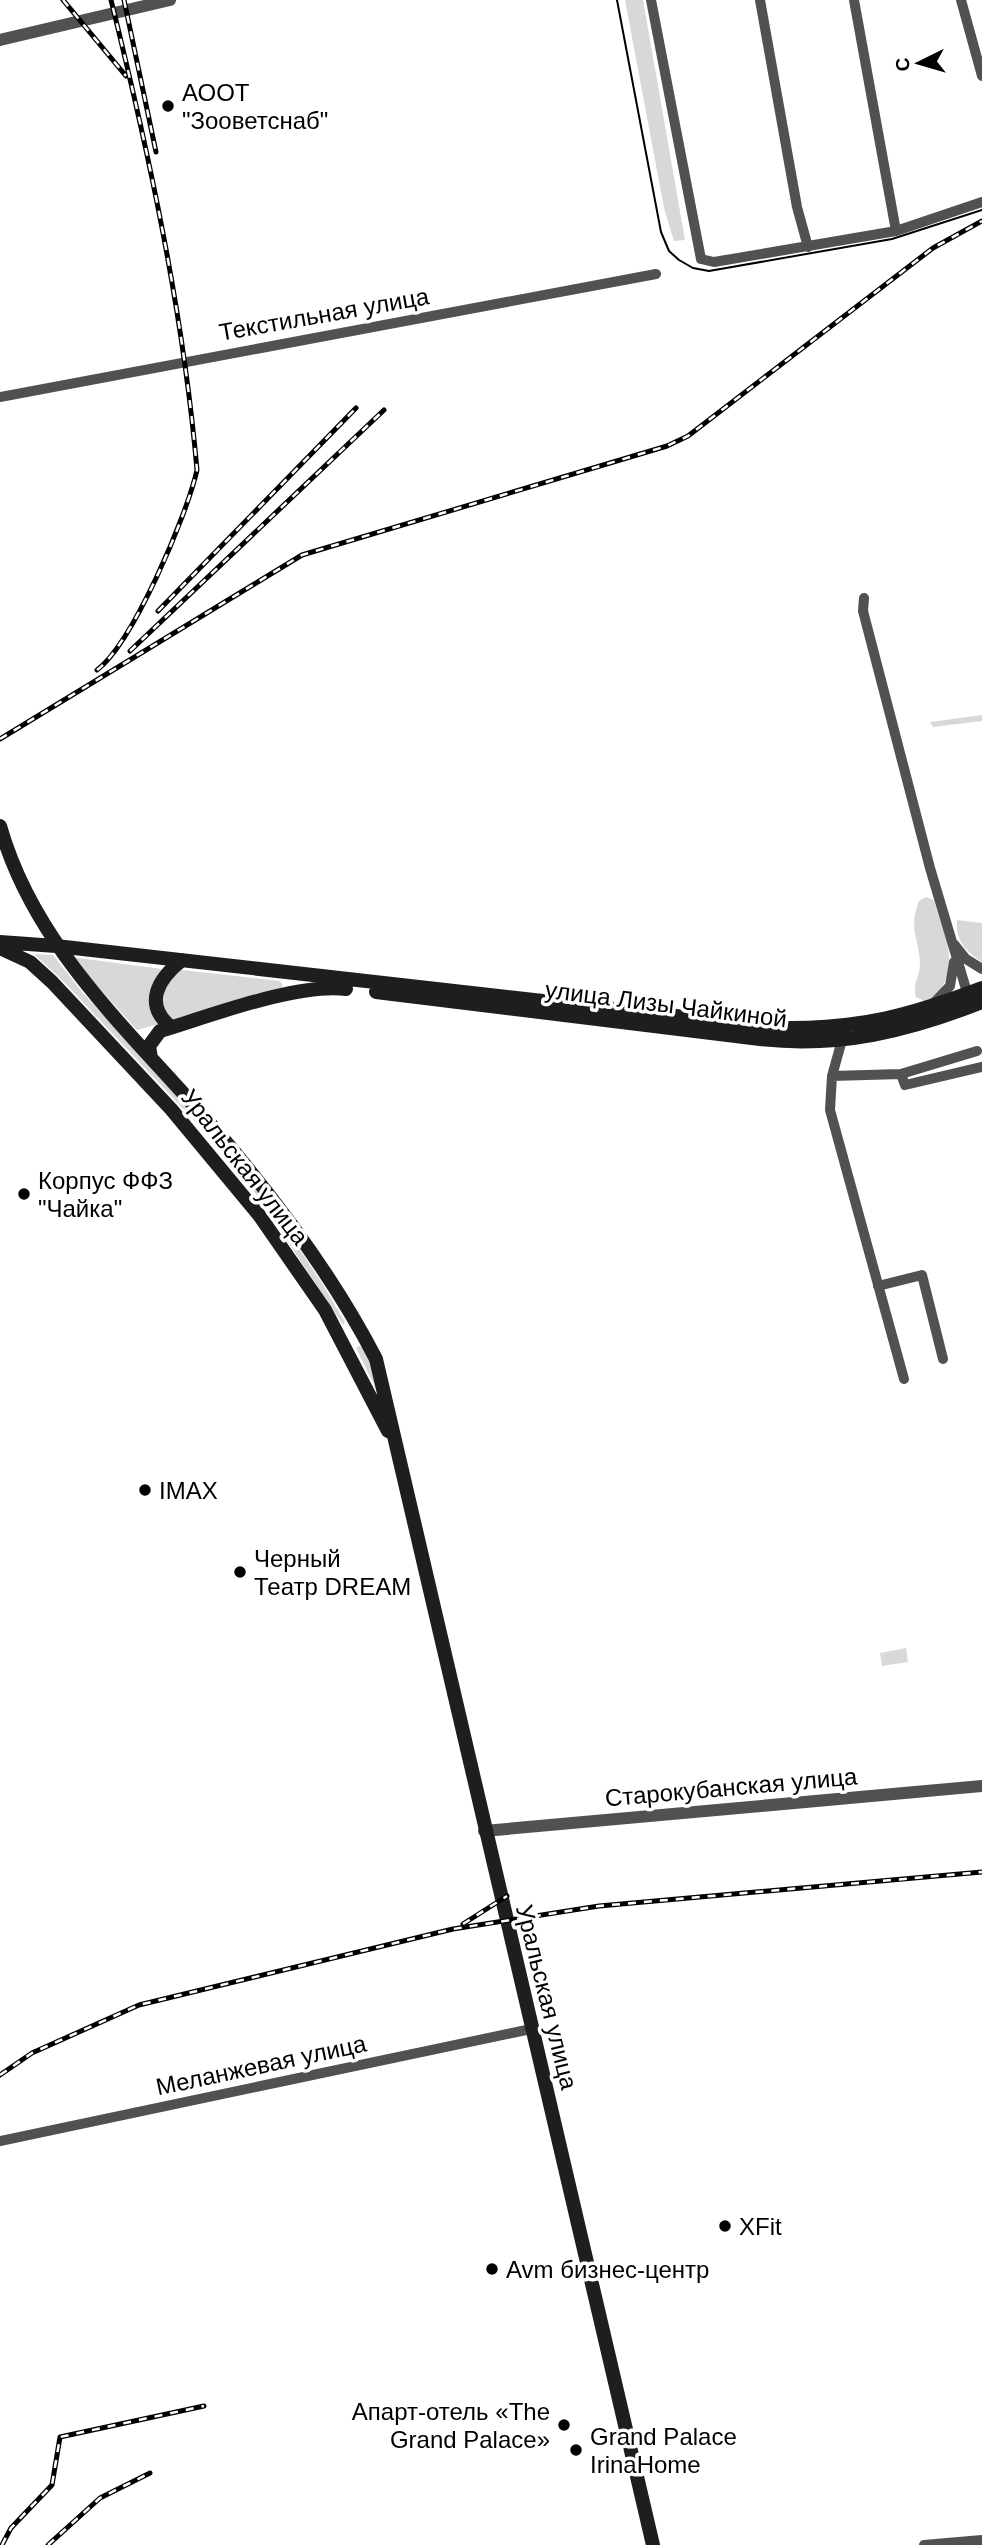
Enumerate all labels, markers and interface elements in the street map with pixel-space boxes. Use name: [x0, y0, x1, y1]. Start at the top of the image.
north arrow: [884, 28, 954, 98]
text: С: [891, 56, 914, 72]
place label: АООТ "Зооветснаб": [182, 79, 328, 134]
marker: АООТ "Зооветснаб": [160, 98, 176, 114]
street label: Текстильная улица: [217, 282, 432, 346]
street label: улица Лизы Чайкиной: [544, 976, 788, 1032]
street label: Уральская улица: [176, 1084, 314, 1250]
place label: Корпус ФФЗ "Чайка": [38, 1167, 173, 1222]
marker: Корпус ФФЗ "Чайка": [16, 1186, 32, 1202]
place label: IMAX: [159, 1477, 218, 1504]
marker: IMAX: [137, 1482, 153, 1498]
place label: Черный Театр DREAM: [254, 1545, 411, 1600]
marker: Черный Театр DREAM: [232, 1564, 248, 1580]
street label: Старокубанская улица: [604, 1762, 859, 1811]
street label: Уральская улица: [511, 1902, 583, 2093]
street label: Меланжевая улица: [153, 2029, 369, 2100]
place label: XFit: [739, 2213, 782, 2240]
marker: XFit: [717, 2218, 733, 2234]
place label: Avm бизнес-центр: [506, 2256, 709, 2283]
marker: Avm бизнес-центр: [484, 2261, 500, 2277]
place label: Апарт-отель «The Grand Palace»: [352, 2398, 550, 2453]
marker: Апарт-отель «The Grand Palace»: [556, 2417, 572, 2433]
place label: Grand Palace IrinaHome: [590, 2423, 737, 2478]
marker: Grand Palace IrinaHome: [568, 2442, 584, 2458]

